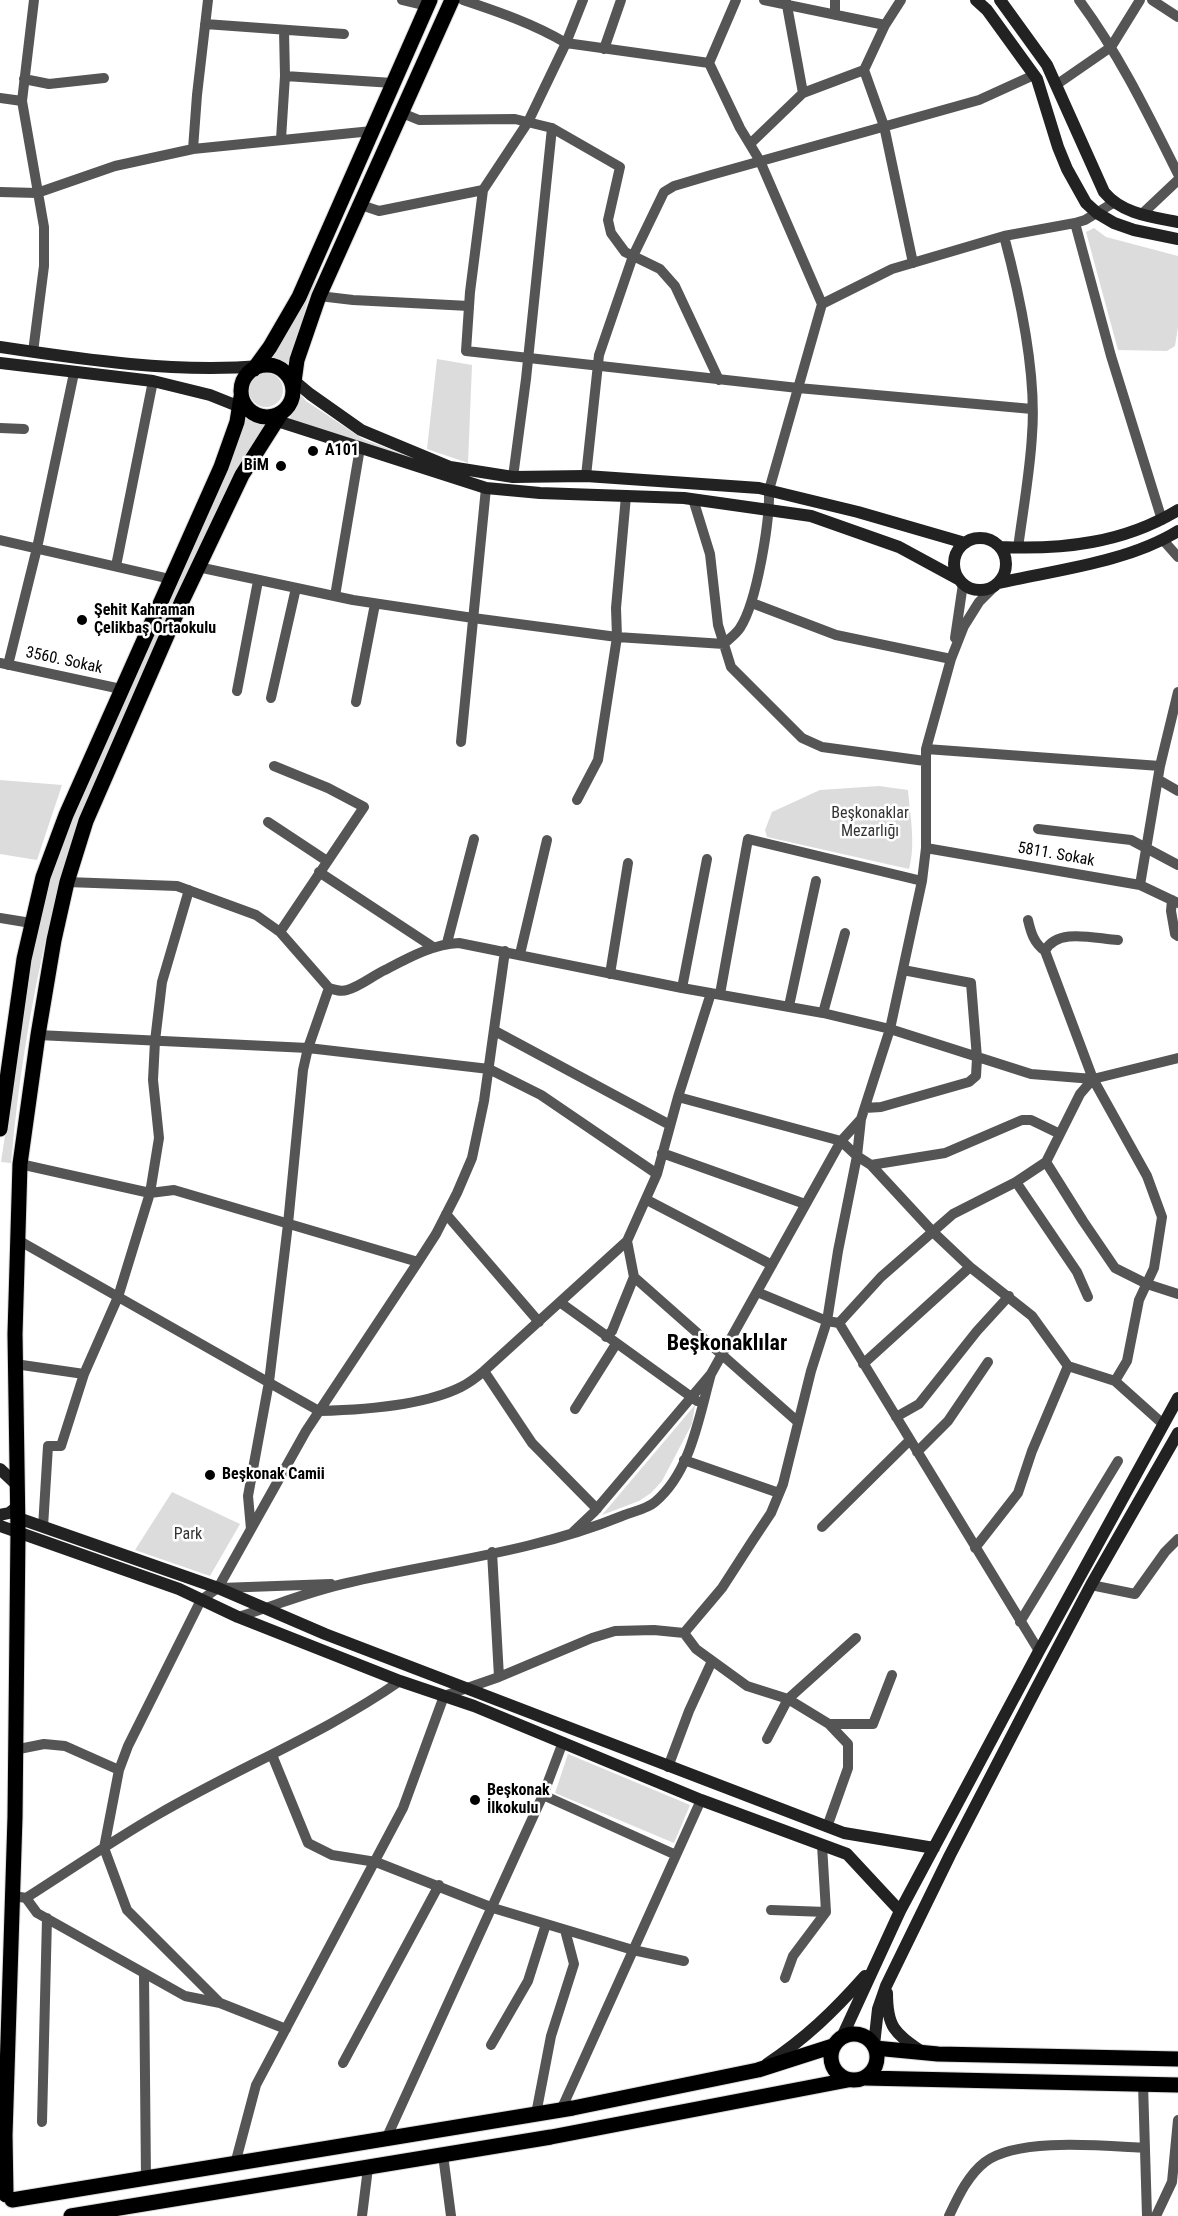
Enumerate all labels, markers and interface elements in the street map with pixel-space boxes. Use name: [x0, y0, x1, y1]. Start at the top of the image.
place label: A101: [325, 441, 359, 461]
marker: A101: [306, 444, 320, 458]
place label: BiM: [244, 456, 269, 476]
marker: BiM: [274, 459, 288, 473]
place label: Şehit Kahraman Çelikbaş Ortaokulu: [94, 601, 216, 639]
marker: Şehit Kahraman Çelikbaş Ortaokulu: [75, 613, 89, 627]
street label: 3560. Sokak: [24, 644, 104, 678]
park label: Beşkonaklar Mezarlığı: [831, 804, 909, 842]
street label: 5811. Sokak: [1016, 839, 1096, 871]
district label: Beşkonaklılar: [667, 1331, 787, 1357]
place label: Beşkonak Camii: [222, 1465, 325, 1485]
marker: Beşkonak Camii: [203, 1468, 217, 1482]
park label: Park: [174, 1525, 202, 1545]
place label: Beşkonak İlkokulu: [487, 1781, 550, 1819]
marker: Beşkonak İlkokulu: [468, 1793, 482, 1807]

